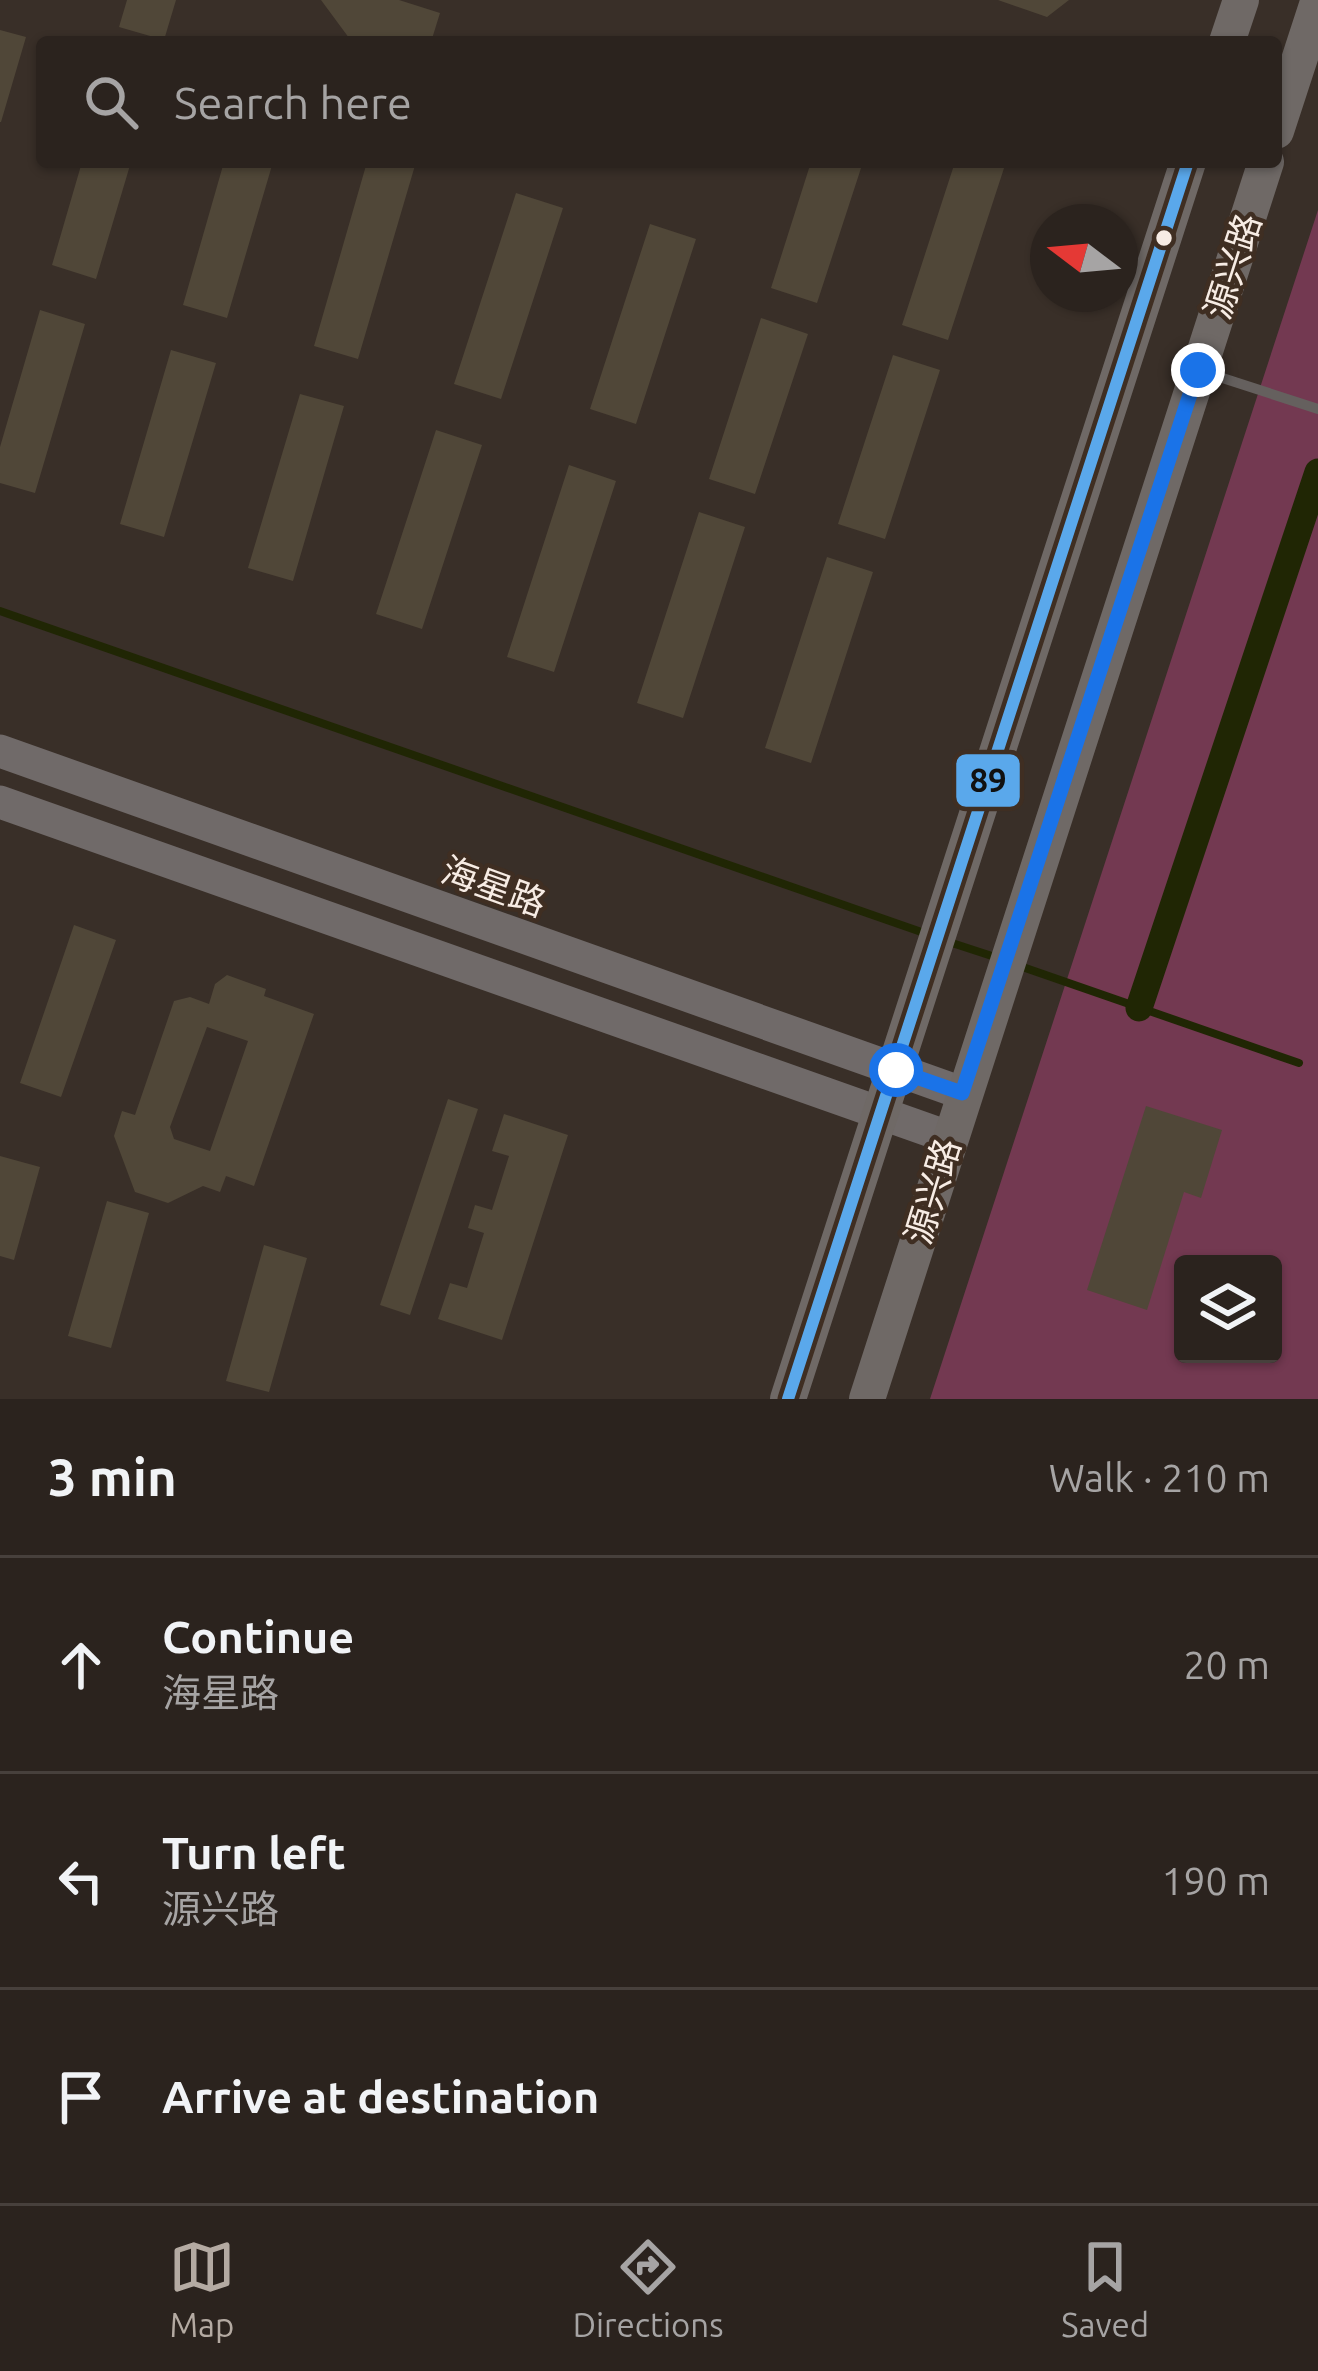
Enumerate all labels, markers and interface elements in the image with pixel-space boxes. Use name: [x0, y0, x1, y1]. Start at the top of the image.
search box: [36, 36, 1282, 168]
icon: search: [78, 69, 144, 135]
text: Search here: [174, 77, 412, 128]
north arrow: [1030, 204, 1138, 312]
street label: 源兴路: [1196, 208, 1268, 324]
unlabelled marker: [1153, 227, 1175, 249]
route end: [1171, 343, 1225, 397]
line badge: 89: [954, 752, 1022, 809]
text: 89: [969, 761, 1007, 798]
street label: 海星路: [436, 848, 552, 924]
route start: [869, 1043, 923, 1097]
street label: 源兴路: [897, 1133, 967, 1249]
map controls: [1174, 1255, 1282, 1363]
button: layers: [1174, 1255, 1282, 1363]
text: 3 min: [48, 1448, 177, 1506]
text: Walk · 210 m: [1049, 1456, 1270, 1499]
text: Continue: [162, 1611, 354, 1662]
icon: ahead: [48, 1632, 114, 1698]
text: 20 m: [1183, 1643, 1270, 1686]
text: 海星路: [162, 1671, 279, 1714]
text: Turn left: [162, 1827, 346, 1878]
icon: left: [48, 1848, 114, 1914]
text: 190 m: [1161, 1859, 1270, 1902]
text: 源兴路: [162, 1887, 279, 1930]
icon: arrive: [48, 2064, 114, 2130]
text: Arrive at destination: [162, 2071, 599, 2122]
tab: Map: [169, 2234, 235, 2343]
tab: Directions: [573, 2234, 723, 2343]
tab: Saved: [1061, 2234, 1149, 2343]

